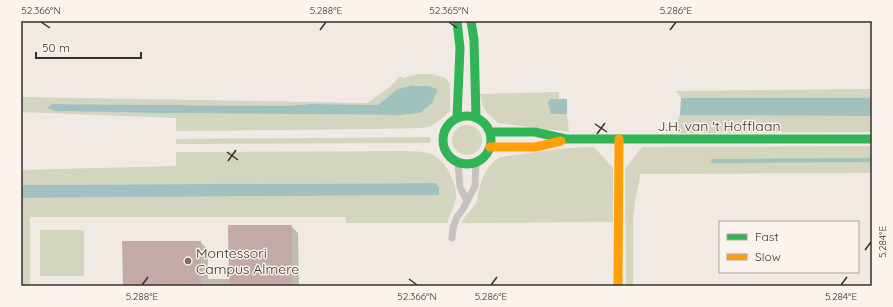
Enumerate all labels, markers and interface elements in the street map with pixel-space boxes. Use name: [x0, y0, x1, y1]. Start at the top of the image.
text: 52.366°N: [21, 4, 61, 17]
text: 5.288°E: [310, 4, 342, 17]
text: 52.365°N: [429, 4, 469, 17]
text: 5.286°E: [660, 4, 692, 17]
scale bar: [36, 34, 141, 60]
text: 50 m: [42, 40, 70, 55]
street label: J.H. van 't Hofflaan: [657, 117, 781, 135]
legend: [719, 221, 859, 273]
text: 5.284°E: [876, 226, 889, 258]
text: Fast: [755, 229, 779, 244]
place label: Montessori Campus Almere: [196, 244, 299, 278]
text: Slow: [755, 249, 781, 264]
marker: Montessori Campus Almere: [183, 256, 193, 266]
text: 5.288°E: [126, 290, 158, 303]
text: 52.366°N: [397, 290, 437, 303]
text: 5.286°E: [475, 290, 507, 303]
text: 5.284°E: [825, 290, 857, 303]

